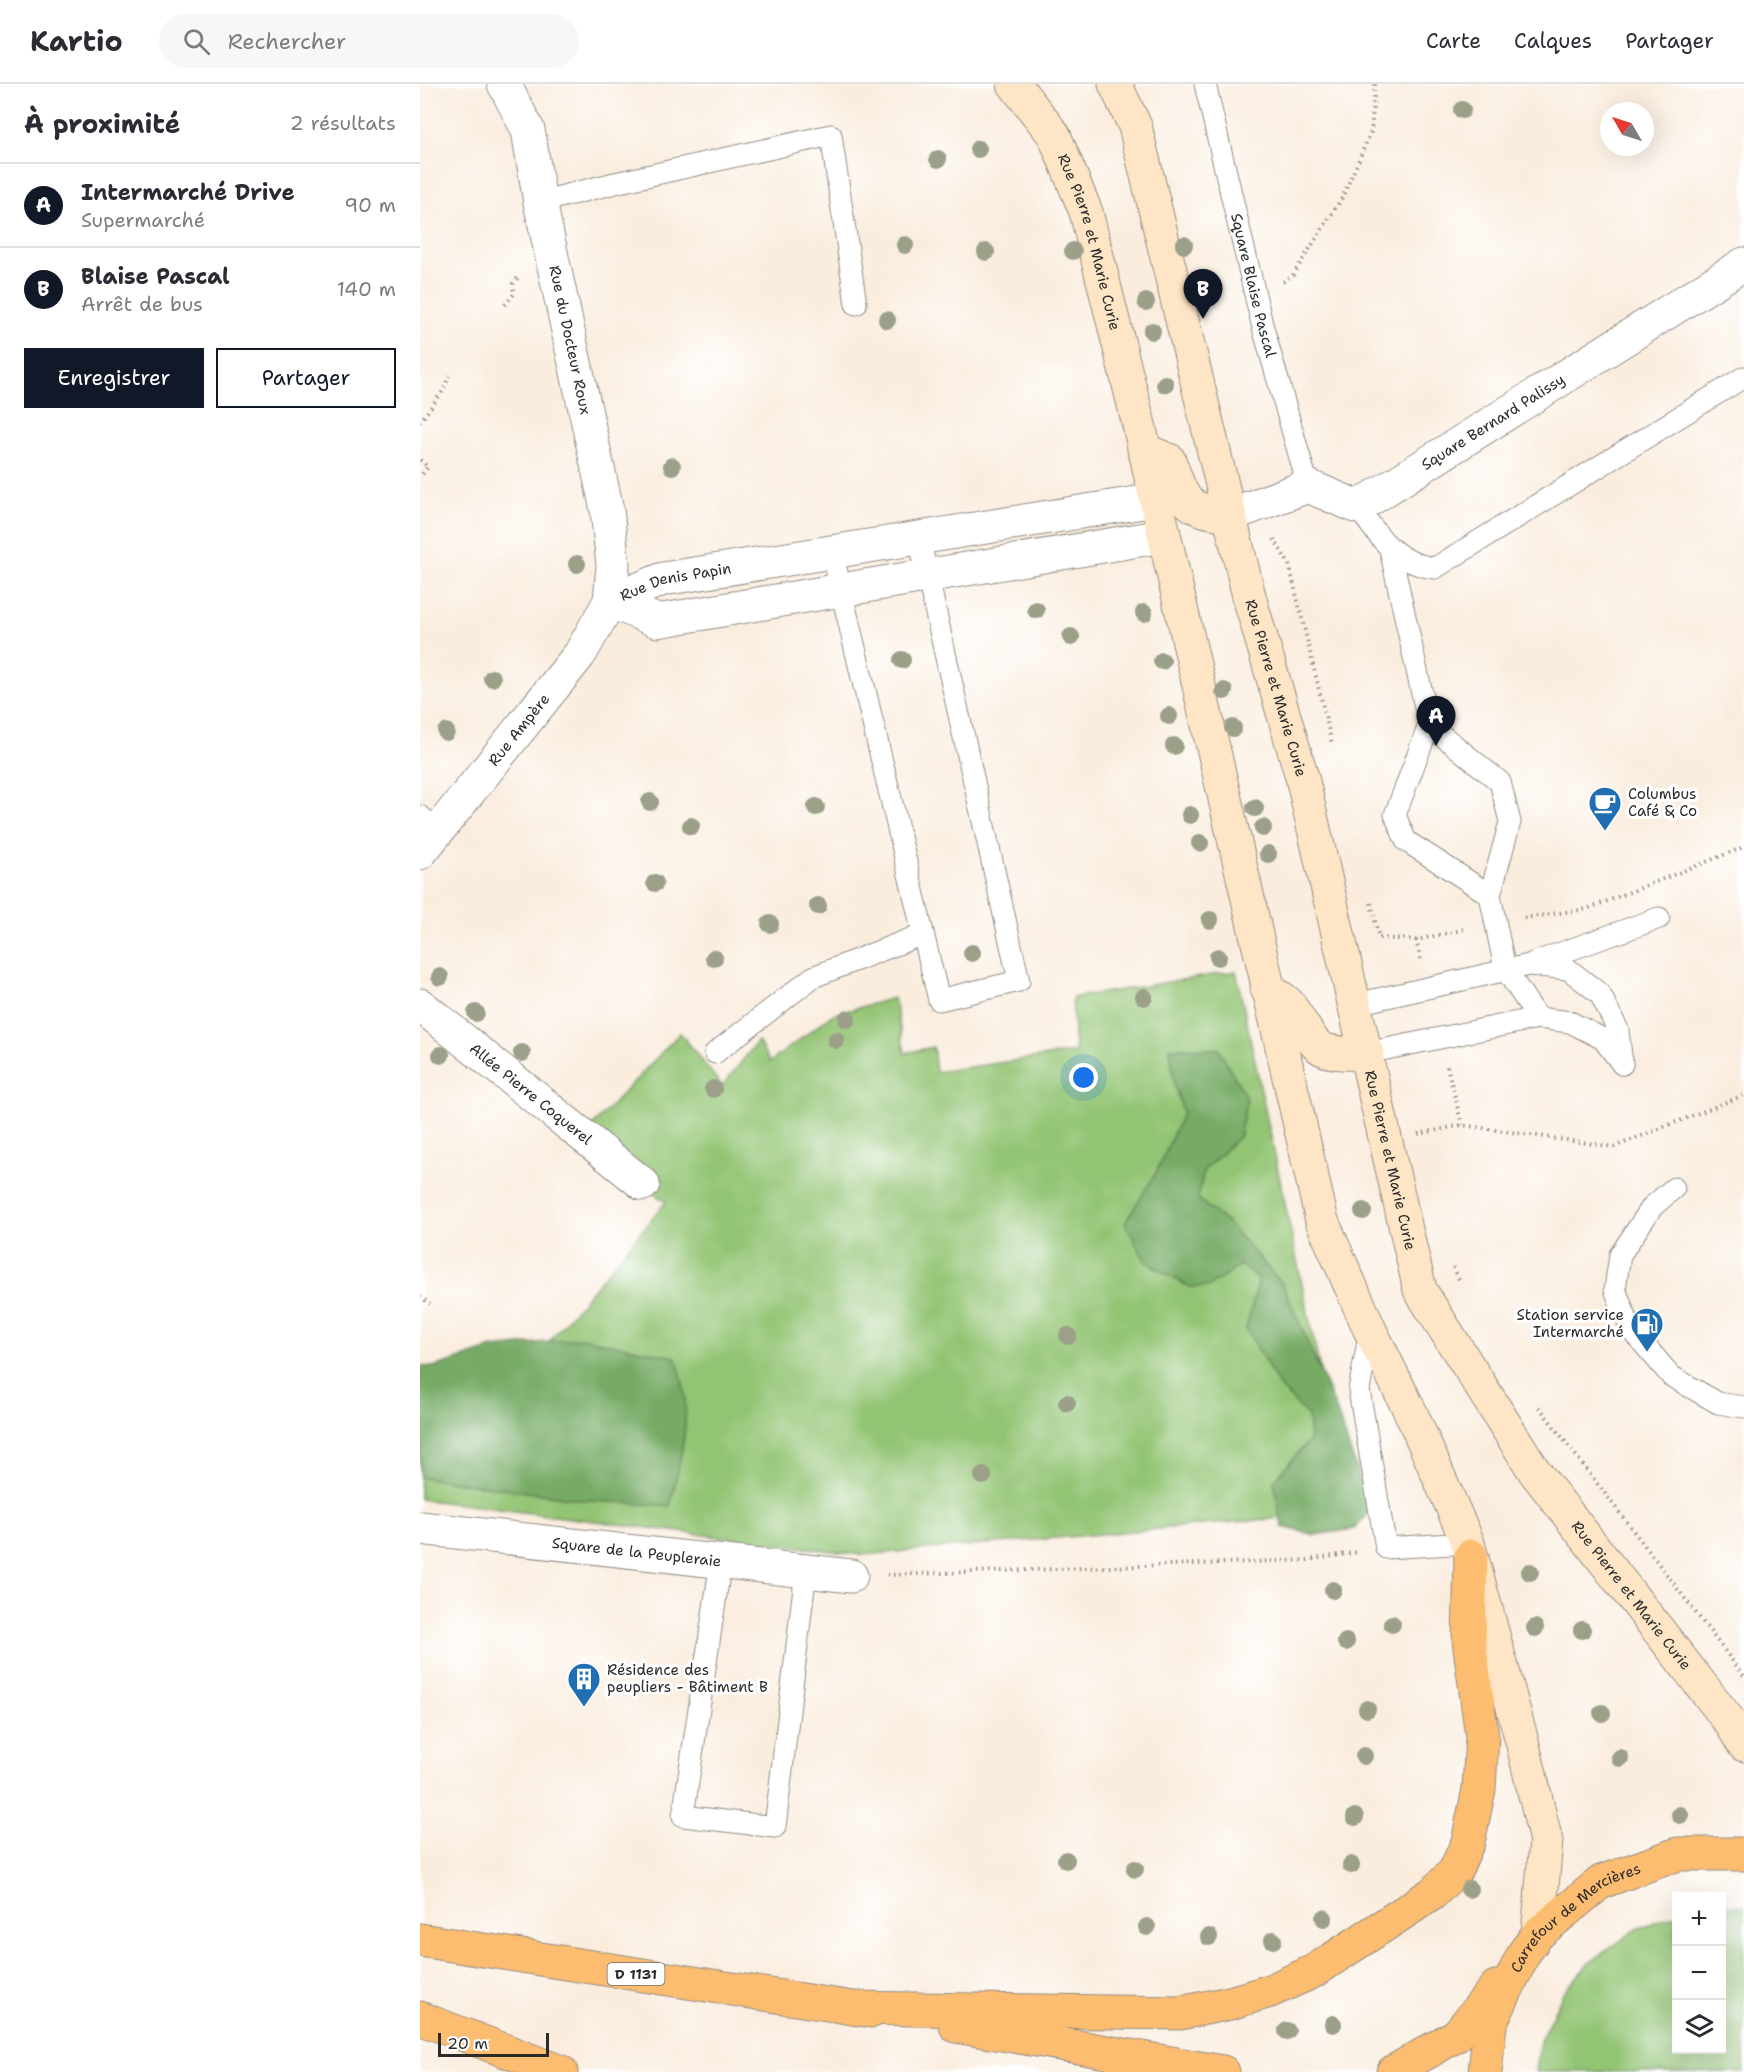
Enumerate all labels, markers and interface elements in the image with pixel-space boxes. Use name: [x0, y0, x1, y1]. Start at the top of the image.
search box: [159, 14, 579, 68]
text: Kartio: [30, 22, 123, 60]
icon: search: [180, 25, 213, 58]
text: Rechercher: [228, 27, 346, 56]
text: Carte: [1426, 27, 1481, 55]
text: Calques: [1514, 27, 1592, 55]
text: Partager: [1625, 27, 1714, 55]
north arrow: [1600, 102, 1654, 156]
text: À proximité: [24, 106, 180, 141]
text: 2 résultats: [290, 110, 396, 136]
street label: Rue Pierre et Marie Curie: [1053, 151, 1125, 333]
text: Intermarché Drive: [81, 178, 295, 207]
text: A: [36, 192, 51, 218]
text: 90 m: [344, 192, 396, 218]
text: Supermarché: [81, 207, 205, 233]
street label: Square Blaise Pascal: [1226, 211, 1281, 360]
text: Blaise Pascal: [81, 262, 230, 291]
street label: Rue du Docteur Roux: [544, 264, 596, 417]
pin: B: [1184, 270, 1222, 319]
text: B: [37, 276, 50, 302]
text: 140 m: [337, 276, 396, 302]
text: Arrêt de bus: [81, 291, 203, 317]
button: Enregistrer: [24, 348, 204, 408]
button: Partager: [216, 348, 396, 408]
street label: Square Bernard Palissy: [1418, 369, 1569, 475]
street label: Rue Denis Papin: [617, 558, 733, 606]
street label: Rue Pierre et Marie Curie: [1240, 597, 1311, 779]
street label: Rue Ampère: [484, 690, 554, 770]
pin: A: [1416, 696, 1456, 746]
place label: Columbus Café & Co: [1628, 784, 1697, 821]
cafe icon: Columbus Café & Co: [1587, 785, 1623, 832]
street label: Allée Pierre Coquerel: [465, 1039, 597, 1150]
your location: [1069, 1063, 1098, 1092]
street label: Rue Pierre et Marie Curie: [1360, 1068, 1421, 1252]
place label: Station service Intermarché: [1517, 1305, 1624, 1342]
fuel station icon: Station service Intermarché: [1629, 1306, 1665, 1353]
street label: Rue Pierre et Marie Curie: [1567, 1517, 1696, 1674]
street label: Square de la Peupleraie: [551, 1533, 722, 1571]
place label: Résidence des peupliers - Bâtiment B: [607, 1660, 768, 1697]
building icon: Résidence des peupliers - Bâtiment B: [566, 1661, 602, 1708]
street label: Carrefour de Mercières: [1506, 1858, 1643, 1976]
map controls: [1672, 1892, 1726, 2054]
button: +: [1672, 1892, 1726, 1946]
button: −: [1672, 1946, 1726, 2000]
road number: D 1131: [608, 1963, 664, 1985]
button: layers: [1672, 2000, 1726, 2054]
scale bar: [438, 2030, 549, 2058]
text: 20 m: [447, 2033, 488, 2054]

